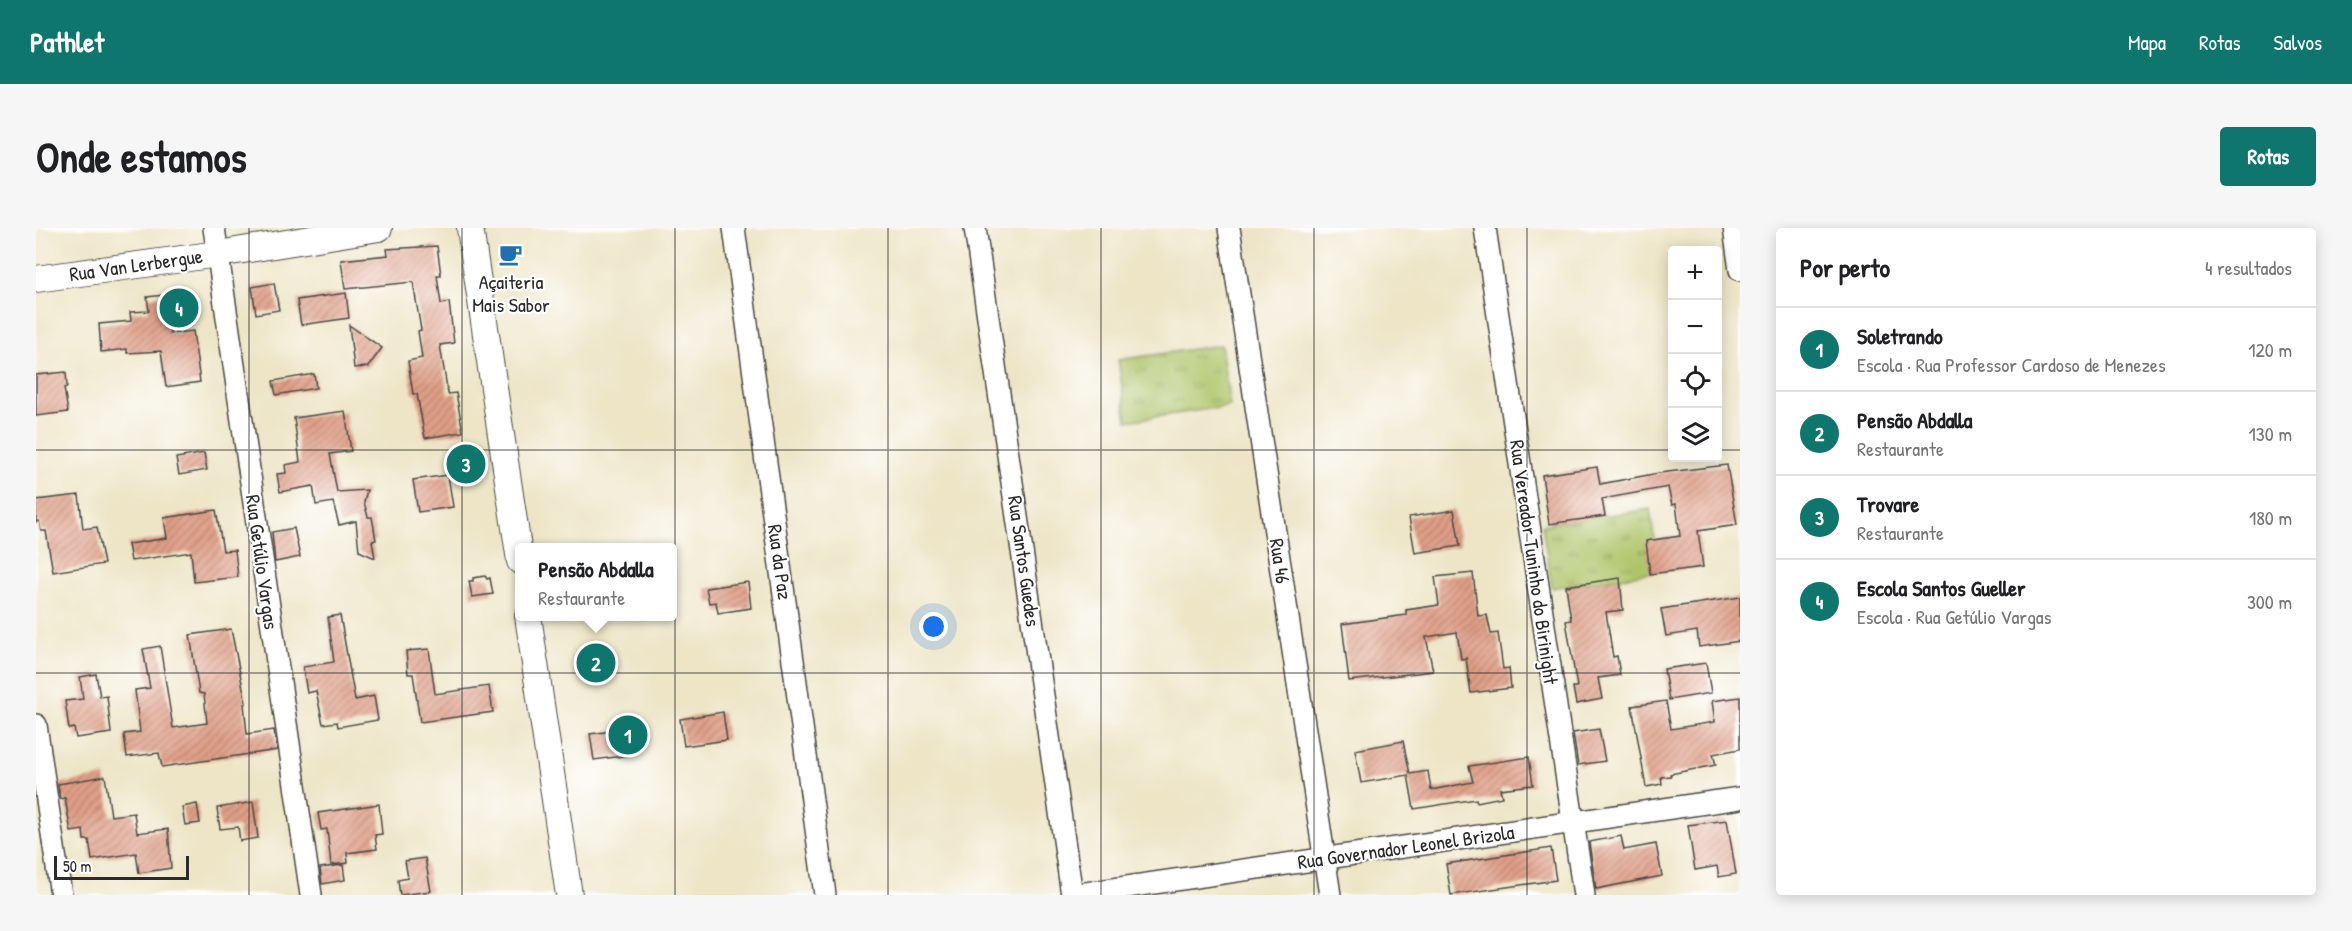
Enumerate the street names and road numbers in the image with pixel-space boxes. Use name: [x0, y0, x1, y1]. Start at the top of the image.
street label: Rua Van Lerbergue: [68, 242, 204, 287]
street label: Rua Vereador Tuninho do Birinight: [1504, 438, 1565, 687]
street label: Rua Getúlio Vargas: [240, 493, 285, 631]
street label: Rua Santos Guedes: [1002, 494, 1047, 628]
street label: Rua da Paz: [762, 523, 799, 602]
street label: Rua 46: [1264, 537, 1297, 585]
street label: Rua Governador Leonel Brizola: [1296, 818, 1516, 875]

